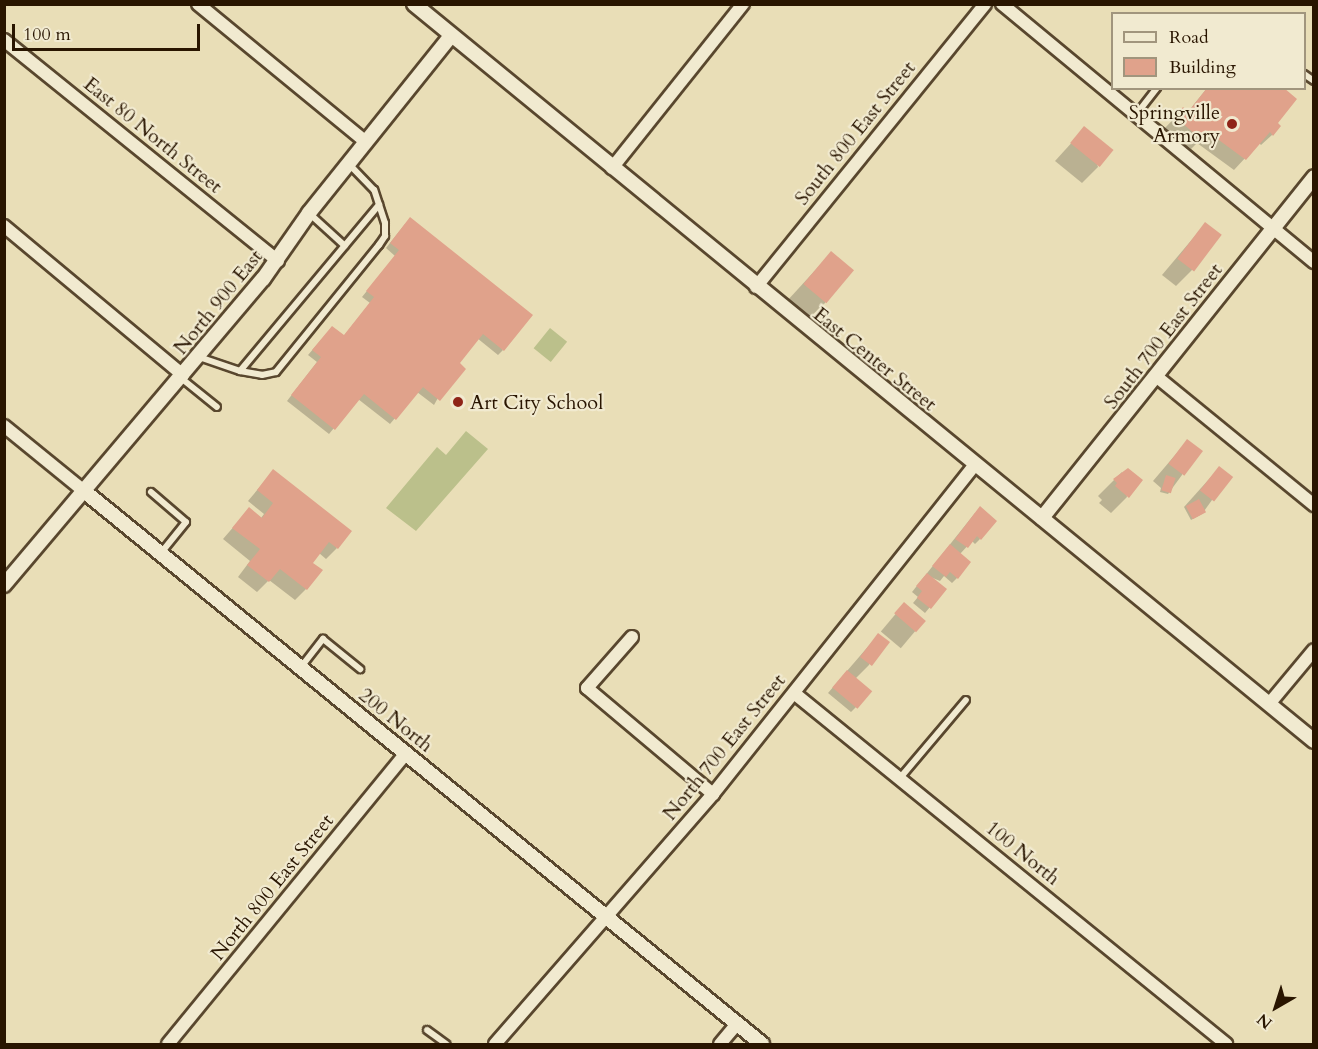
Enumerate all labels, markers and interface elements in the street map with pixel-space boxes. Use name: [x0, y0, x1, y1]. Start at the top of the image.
scale bar: [15, 12, 202, 50]
legend: [1111, 12, 1306, 90]
text: 100 m: [23, 22, 71, 47]
text: Road: [1169, 25, 1209, 50]
text: Building: [1169, 55, 1236, 80]
street label: South 800 East Street: [790, 56, 920, 210]
street label: East 80 North Street: [79, 72, 227, 198]
place label: Springville Armory: [1129, 100, 1220, 147]
marker: Springville Armory: [1225, 117, 1239, 131]
street label: North 900 East: [168, 245, 268, 359]
street label: South 700 East Street: [1099, 258, 1227, 414]
street label: East Center Street: [809, 302, 941, 416]
place label: Art City School: [470, 390, 603, 414]
marker: Art City School: [451, 395, 465, 409]
street label: North 700 East Street: [658, 669, 790, 825]
street label: 200 North: [354, 683, 438, 757]
street label: North 800 East Street: [206, 809, 338, 965]
street label: 100 North: [981, 816, 1065, 890]
north arrow: [1246, 977, 1306, 1037]
text: N: [1252, 1008, 1277, 1034]

